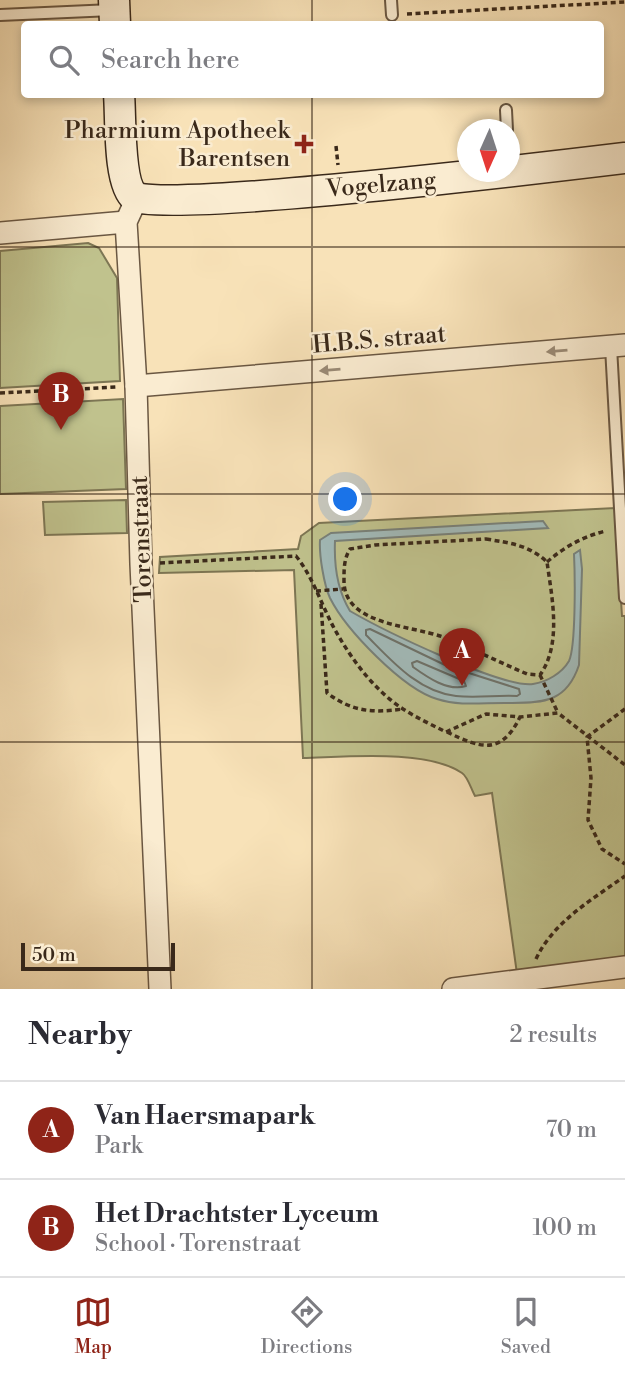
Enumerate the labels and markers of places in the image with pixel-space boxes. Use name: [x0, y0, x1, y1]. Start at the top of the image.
place label: Pharmium Apotheek Barentsen: [64, 116, 291, 174]
marker: Pharmium Apotheek Barentsen: [296, 136, 312, 152]
pin: B: [38, 372, 84, 430]
pin: A: [439, 628, 485, 686]

